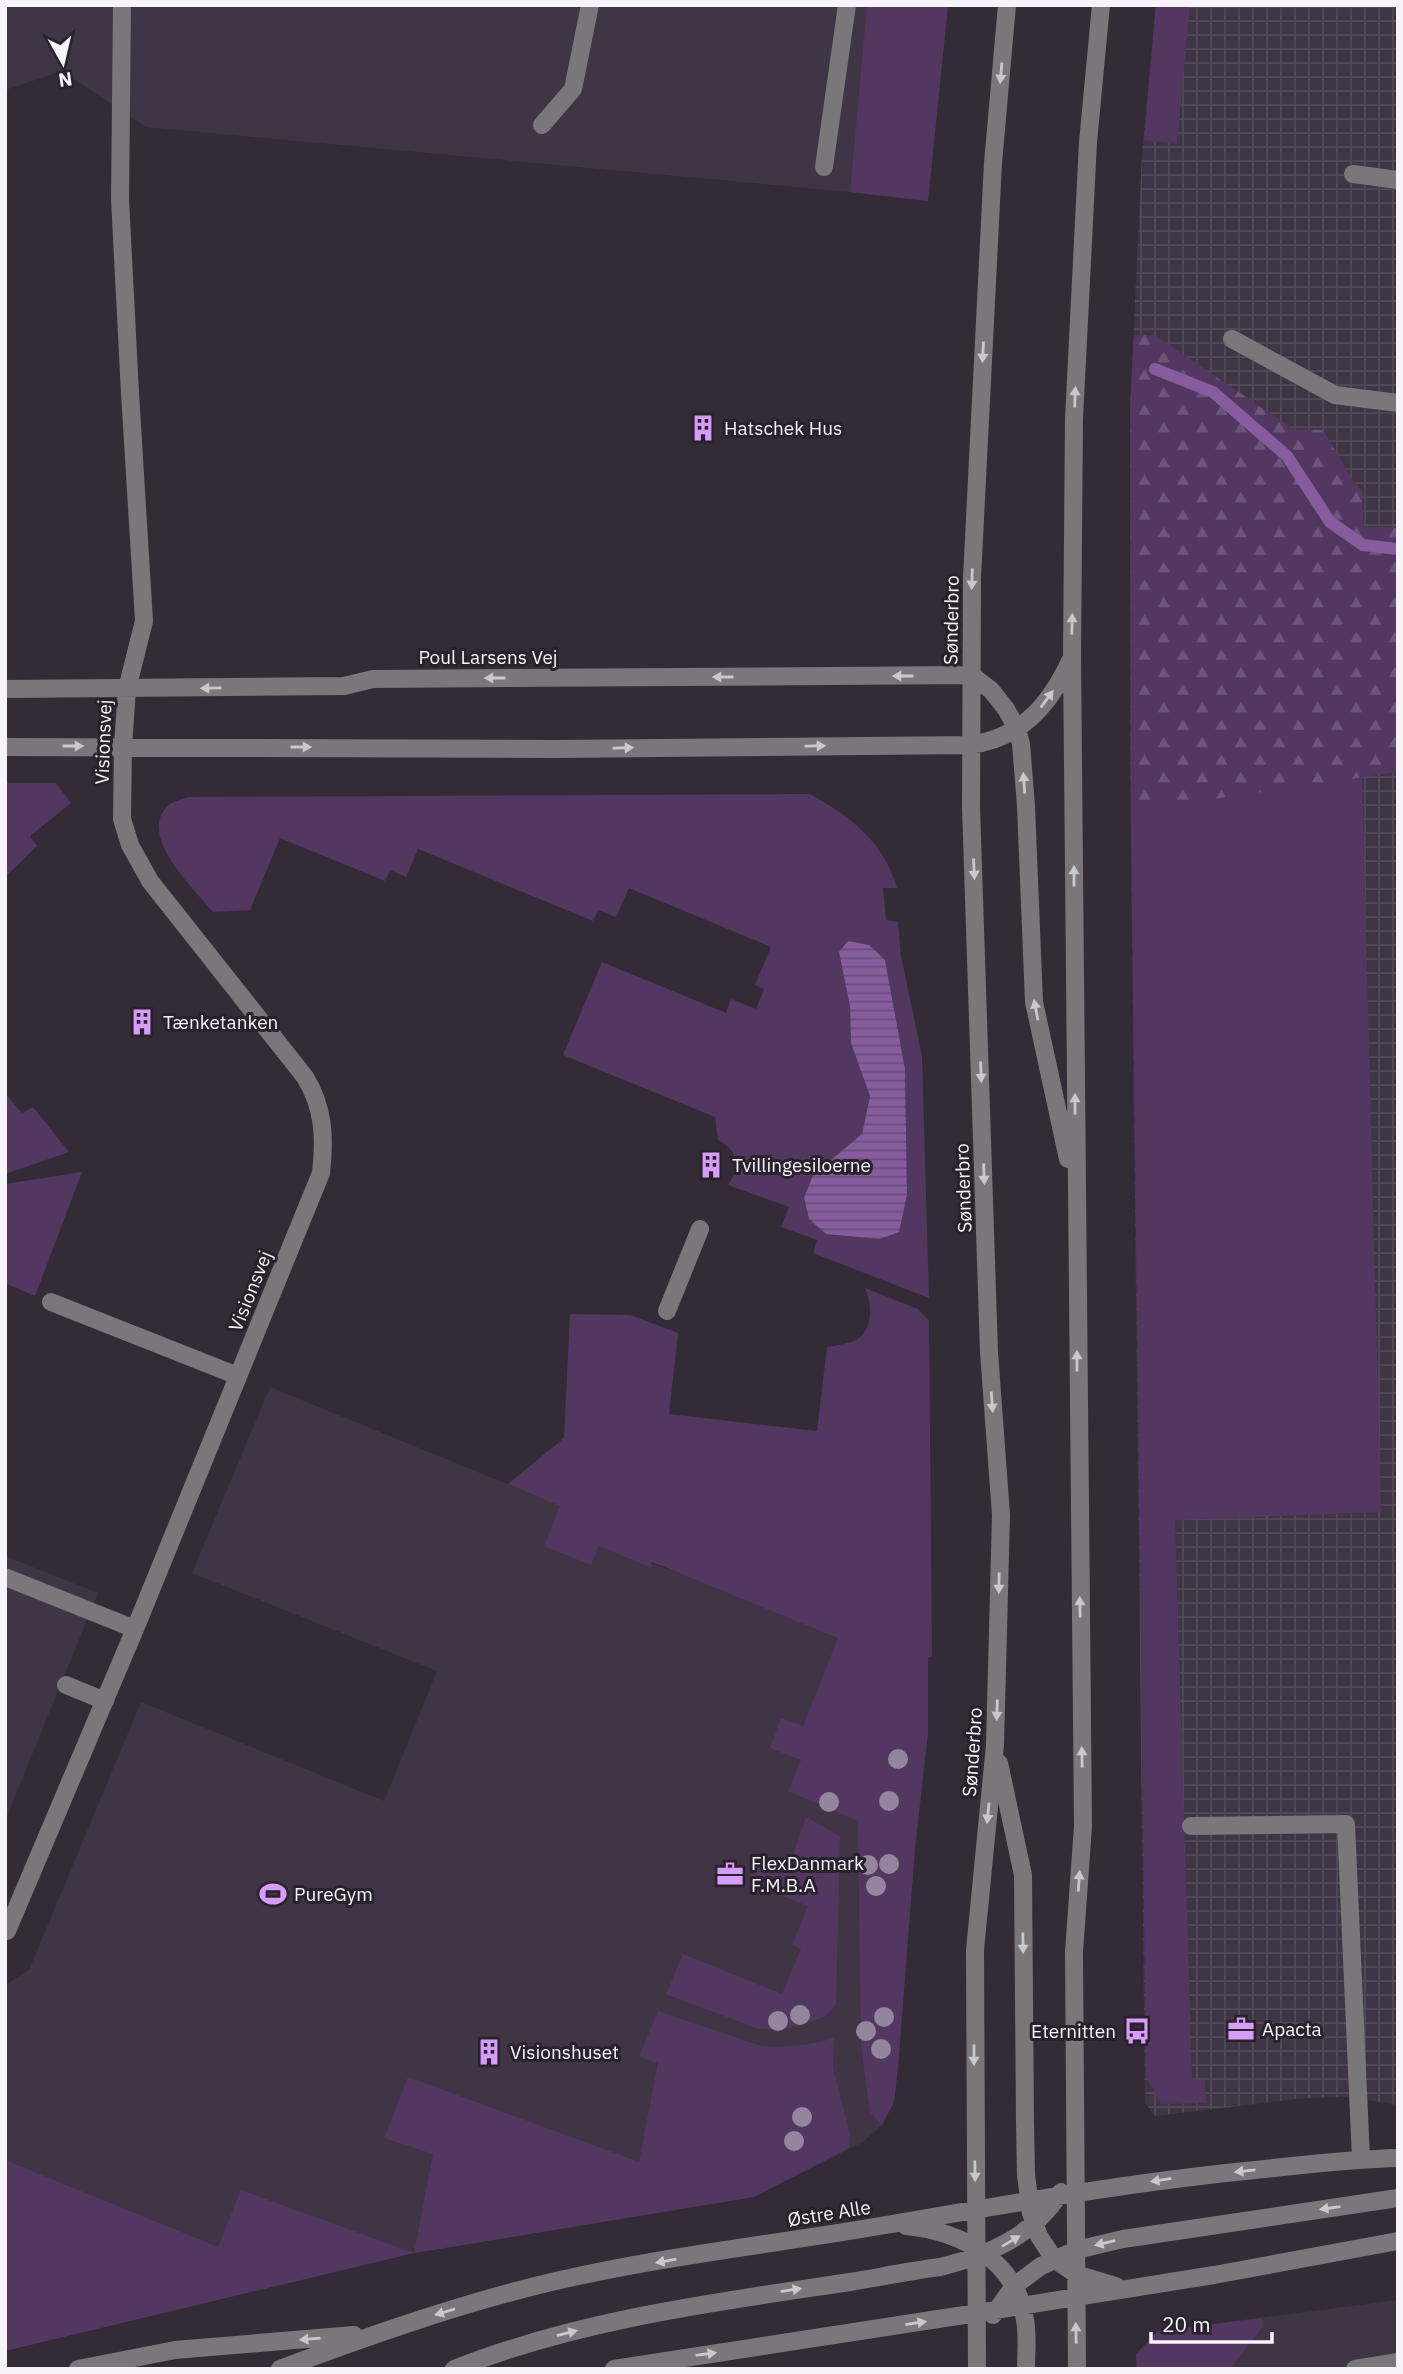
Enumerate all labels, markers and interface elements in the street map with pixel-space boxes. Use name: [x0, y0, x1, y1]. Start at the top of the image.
north arrow: [28, 28, 98, 98]
one-way arrow: [995, 62, 1006, 84]
text: N: [57, 67, 74, 93]
one-way arrow: [978, 341, 989, 363]
one-way arrow: [1070, 386, 1081, 408]
building icon: Hatschek Hus: [688, 413, 718, 443]
place label: Hatschek Hus: [724, 416, 842, 440]
one-way arrow: [966, 569, 978, 591]
street label: Sønderbro: [938, 575, 964, 665]
one-way arrow: [1066, 613, 1078, 635]
street label: Poul Larsens Vej: [418, 645, 558, 669]
one-way arrow: [892, 670, 914, 682]
one-way arrow: [712, 671, 734, 683]
one-way arrow: [484, 672, 506, 684]
one-way arrow: [199, 682, 221, 694]
one-way arrow: [1040, 690, 1054, 708]
street label: Visionsvej: [90, 699, 116, 785]
one-way arrow: [63, 740, 85, 752]
one-way arrow: [804, 740, 826, 752]
one-way arrow: [290, 741, 312, 753]
one-way arrow: [612, 742, 634, 754]
one-way arrow: [1019, 772, 1030, 794]
one-way arrow: [968, 858, 979, 880]
one-way arrow: [1068, 865, 1080, 887]
one-way arrow: [1030, 999, 1041, 1021]
building icon: Tænketanken: [127, 1007, 157, 1037]
place label: Tænketanken: [163, 1010, 278, 1034]
one-way arrow: [975, 1061, 986, 1083]
one-way arrow: [1070, 1093, 1081, 1115]
street label: Sønderbro: [949, 1143, 977, 1233]
building icon: Tvillingesiloerne: [696, 1150, 726, 1180]
place label: Tvillingesiloerne: [732, 1153, 871, 1177]
one-way arrow: [978, 1164, 989, 1186]
street label: Visionsvej: [223, 1247, 277, 1335]
one-way arrow: [1072, 1350, 1083, 1372]
one-way arrow: [987, 1391, 998, 1413]
one-way arrow: [994, 1572, 1005, 1594]
one-way arrow: [1074, 1595, 1086, 1617]
one-way arrow: [991, 1699, 1002, 1721]
street label: Sønderbro: [957, 1706, 987, 1798]
one-way arrow: [1076, 1746, 1088, 1768]
one-way arrow: [983, 1803, 994, 1825]
place label: FlexDanmark F.M.B.A: [751, 1851, 864, 1897]
office icon: FlexDanmark F.M.B.A: [715, 1859, 745, 1889]
one-way arrow: [1074, 1870, 1085, 1892]
sports icon: PureGym: [258, 1879, 288, 1909]
place label: PureGym: [294, 1882, 373, 1906]
one-way arrow: [1018, 1932, 1029, 1954]
office icon: Apacta: [1226, 2014, 1256, 2044]
bus stop icon: Eternitten: [1122, 2016, 1152, 2046]
place label: Apacta: [1262, 2017, 1322, 2041]
place label: Eternitten: [1031, 2019, 1116, 2043]
building icon: Visionshuset: [474, 2037, 504, 2067]
place label: Visionshuset: [510, 2040, 619, 2064]
one-way arrow: [969, 2044, 980, 2066]
one-way arrow: [969, 2160, 981, 2182]
one-way arrow: [1233, 2165, 1255, 2176]
one-way arrow: [1150, 2175, 1172, 2186]
street label: Østre Alle: [786, 2195, 872, 2231]
one-way arrow: [1319, 2202, 1341, 2213]
one-way arrow: [1001, 2234, 1020, 2247]
one-way arrow: [1094, 2237, 1116, 2248]
one-way arrow: [655, 2255, 677, 2266]
one-way arrow: [780, 2284, 802, 2295]
scale bar: [1151, 2300, 1272, 2344]
one-way arrow: [434, 2307, 455, 2318]
text: 20 m: [1162, 2310, 1211, 2338]
one-way arrow: [905, 2317, 927, 2328]
one-way arrow: [1070, 2321, 1082, 2343]
one-way arrow: [557, 2327, 579, 2338]
one-way arrow: [299, 2334, 321, 2345]
one-way arrow: [695, 2348, 717, 2359]

